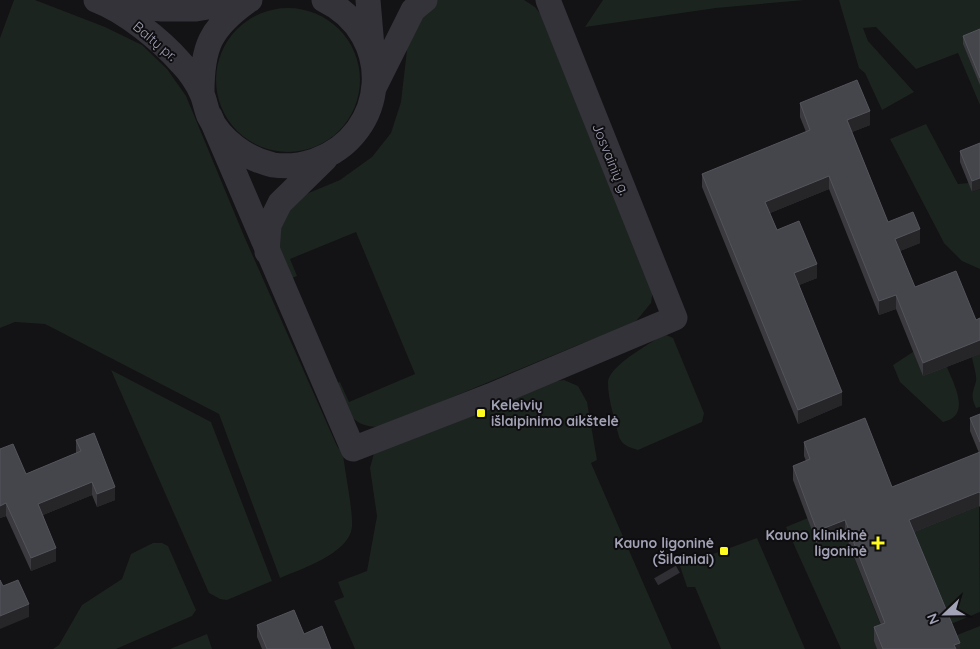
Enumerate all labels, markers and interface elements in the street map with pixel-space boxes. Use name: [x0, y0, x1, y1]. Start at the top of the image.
street label: Baltų pr.: [129, 17, 181, 65]
street label: Josvainių g.: [588, 120, 634, 198]
place label: Keleivių išlaipinimo aikštelė: [491, 396, 619, 430]
marker: Keleivių išlaipinimo aikštelė: [475, 407, 487, 419]
place label: Kauno klinikinė ligoninė: [765, 526, 867, 560]
place label: Kauno ligoninė (Šilainiai): [614, 534, 714, 568]
marker: Kauno klinikinė ligoninė: [871, 536, 885, 550]
marker: Kauno ligoninė (Šilainiai): [718, 545, 730, 557]
north arrow: [920, 589, 970, 639]
text: N: [923, 611, 943, 627]

